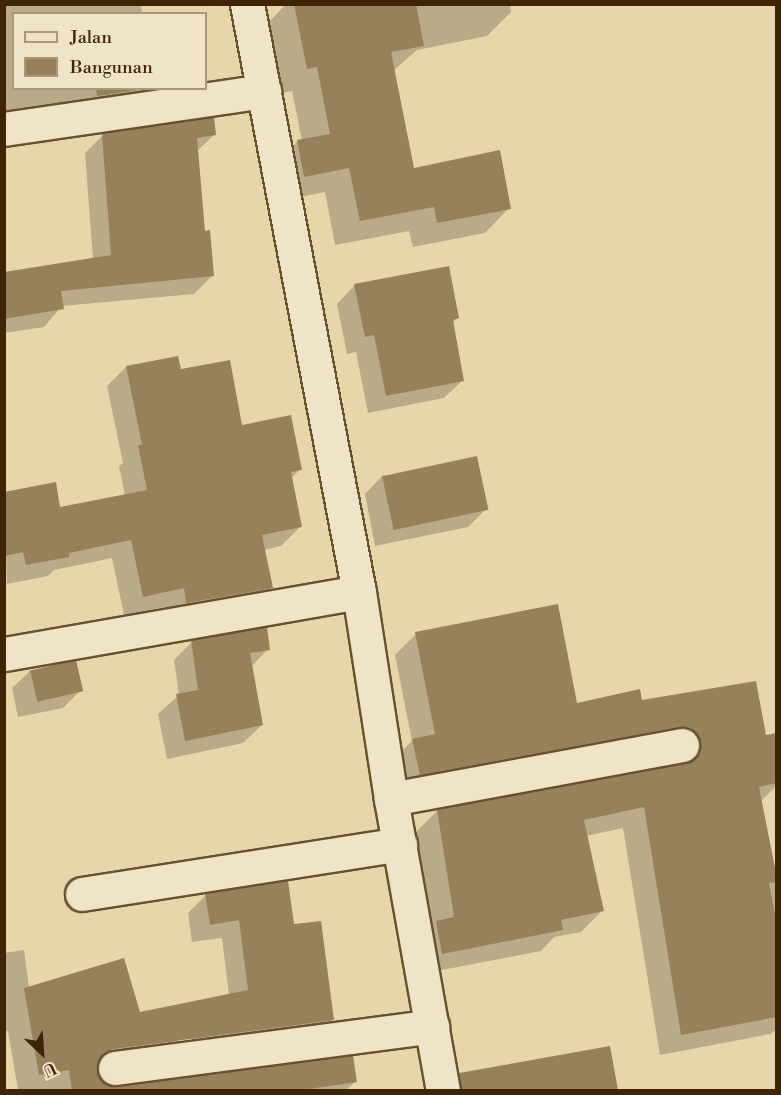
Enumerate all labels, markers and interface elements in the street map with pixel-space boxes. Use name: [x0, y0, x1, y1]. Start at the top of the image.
legend: [12, 12, 207, 90]
text: Jalan: [70, 26, 112, 49]
text: Bangunan: [70, 56, 153, 79]
north arrow: [12, 1023, 72, 1083]
text: U: [40, 1058, 59, 1081]

